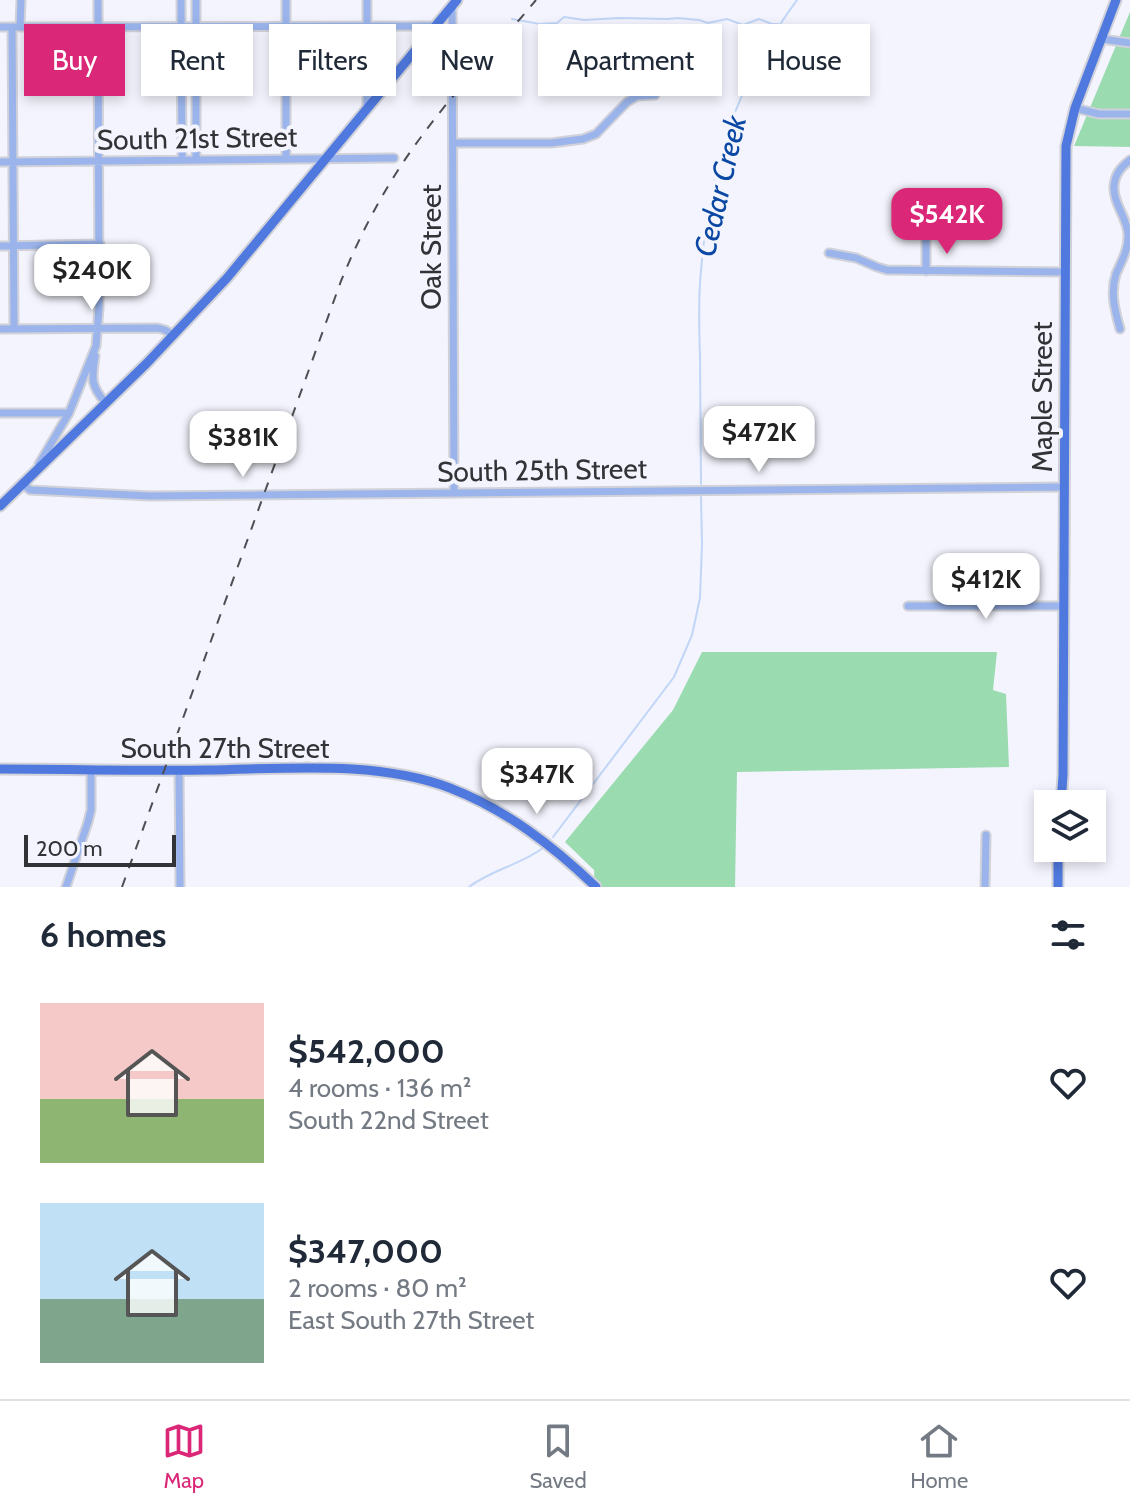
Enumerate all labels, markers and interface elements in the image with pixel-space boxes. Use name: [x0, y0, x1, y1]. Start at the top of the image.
chip: Buy: [24, 24, 125, 96]
chip: Rent: [141, 24, 253, 96]
chip: Filters: [269, 24, 396, 96]
chip: New: [412, 24, 522, 96]
chip: Apartment: [538, 24, 722, 96]
chip: House: [738, 24, 870, 96]
water label: Cedar Creek: [686, 111, 754, 260]
street label: South 21st Street: [96, 119, 298, 157]
street label: Oak Street: [414, 184, 448, 310]
pin: $542K: [891, 188, 1003, 256]
text: $542K: [909, 198, 985, 230]
pin: $240K: [36, 244, 148, 312]
text: $240K: [52, 254, 132, 286]
street label: Maple Street: [1025, 322, 1059, 472]
pin: $472K: [703, 406, 815, 474]
pin: $381K: [187, 411, 299, 479]
text: $472K: [722, 416, 796, 448]
text: $381K: [208, 421, 278, 453]
street label: South 25th Street: [437, 451, 647, 489]
pin: $412K: [930, 553, 1042, 621]
text: $412K: [951, 563, 1021, 595]
street label: South 27th Street: [121, 731, 329, 765]
pin: $347K: [481, 748, 593, 816]
text: $347K: [500, 758, 574, 790]
map controls: [1034, 790, 1106, 862]
button: layers: [1034, 790, 1106, 862]
scale bar: [24, 831, 176, 867]
text: 200 m: [36, 835, 102, 862]
icon: filters: [1046, 913, 1090, 957]
text: 6 homes: [40, 914, 166, 956]
text: $542,000: [288, 1030, 445, 1072]
icon: home: [104, 1035, 200, 1131]
icon: heart: [1046, 1061, 1090, 1105]
text: 4 rooms · 136 m²: [288, 1072, 471, 1104]
text: South 22nd Street: [288, 1104, 489, 1136]
text: $347,000: [288, 1230, 443, 1272]
icon: home: [104, 1235, 200, 1331]
icon: heart: [1046, 1261, 1090, 1305]
text: 2 rooms · 80 m²: [288, 1272, 467, 1304]
text: East South 27th Street: [288, 1304, 534, 1336]
tab: Map: [162, 1419, 206, 1494]
tab: Saved: [529, 1419, 587, 1494]
tab: Home: [910, 1419, 968, 1494]

